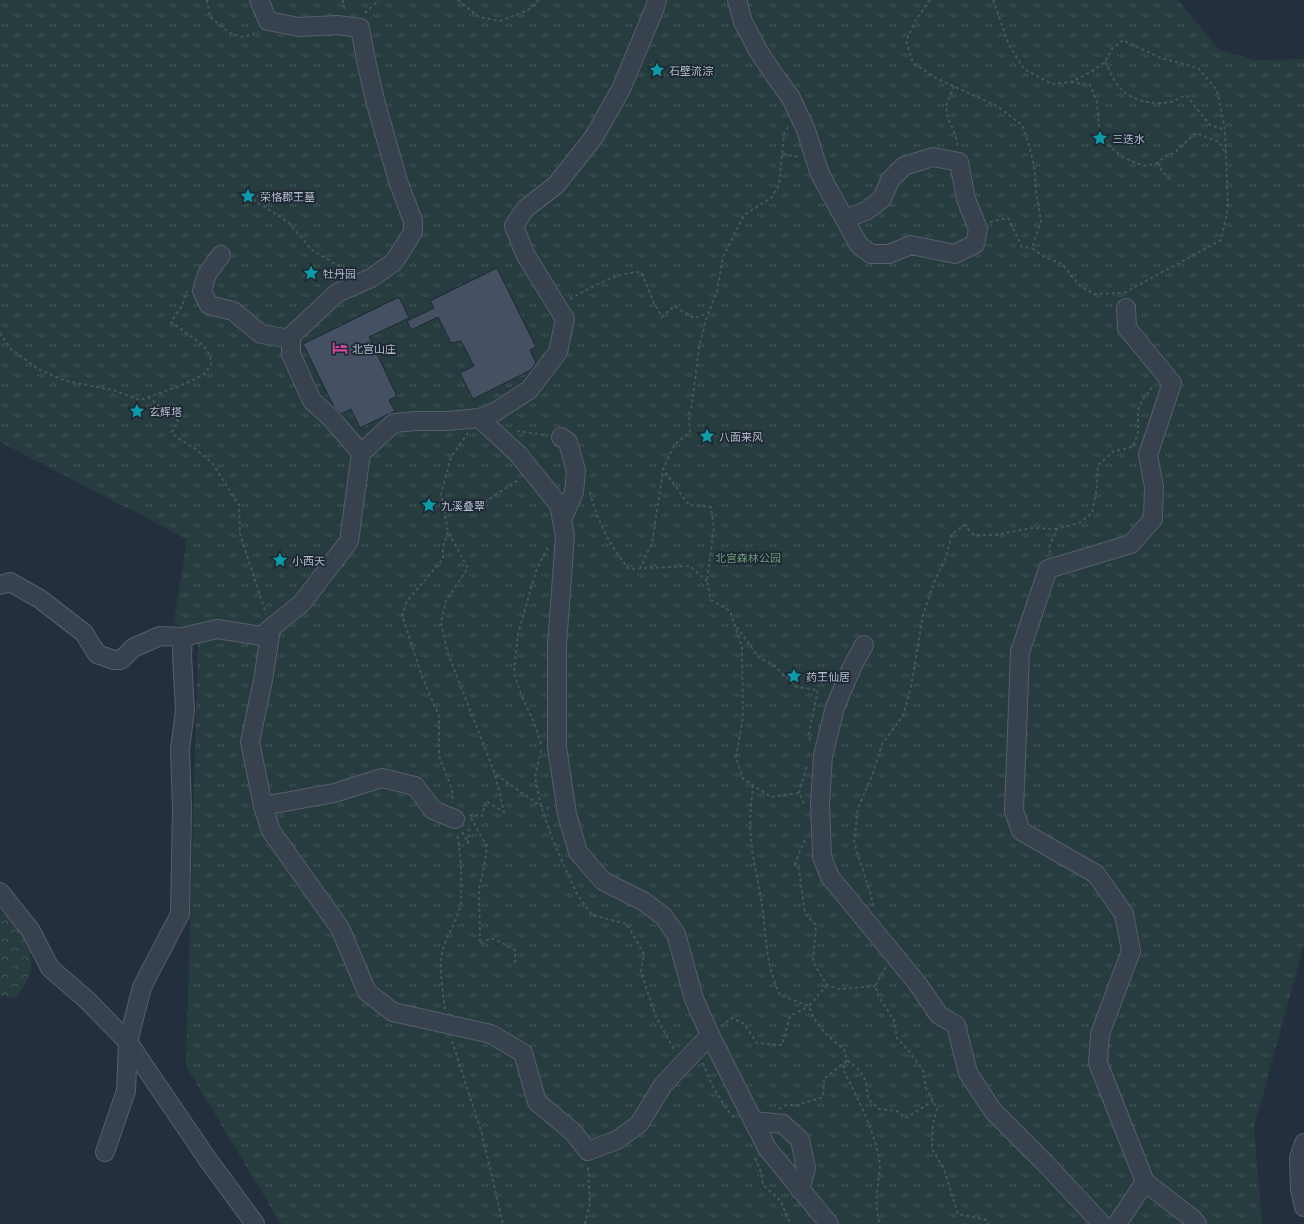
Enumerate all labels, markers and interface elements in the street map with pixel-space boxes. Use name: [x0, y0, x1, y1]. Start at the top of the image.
place icon: 石壁流淙: [648, 61, 666, 79]
place label: 石壁流淙: [669, 64, 713, 77]
place icon: 三迭水: [1091, 129, 1109, 147]
place label: 三迭水: [1112, 132, 1145, 145]
place icon: 荣恪郡王墓: [239, 187, 257, 205]
place label: 荣恪郡王墓: [260, 190, 315, 203]
place icon: 牡丹园: [302, 264, 320, 282]
place label: 牡丹园: [323, 267, 356, 280]
hotel icon: 北宫山庄: [331, 339, 349, 357]
place label: 北宫山庄: [352, 342, 396, 355]
place icon: 玄辉塔: [128, 402, 146, 420]
place label: 玄辉塔: [149, 405, 182, 418]
place icon: 八面来风: [698, 427, 716, 445]
place label: 八面来风: [719, 430, 763, 443]
place icon: 九溪叠翠: [420, 496, 438, 514]
place label: 九溪叠翠: [441, 499, 485, 512]
place icon: 小西天: [271, 551, 289, 569]
park label: 北宫森林公园: [715, 551, 781, 564]
place label: 小西天: [292, 554, 325, 567]
place icon: 药王仙居: [785, 667, 803, 685]
place label: 药王仙居: [806, 670, 850, 683]

